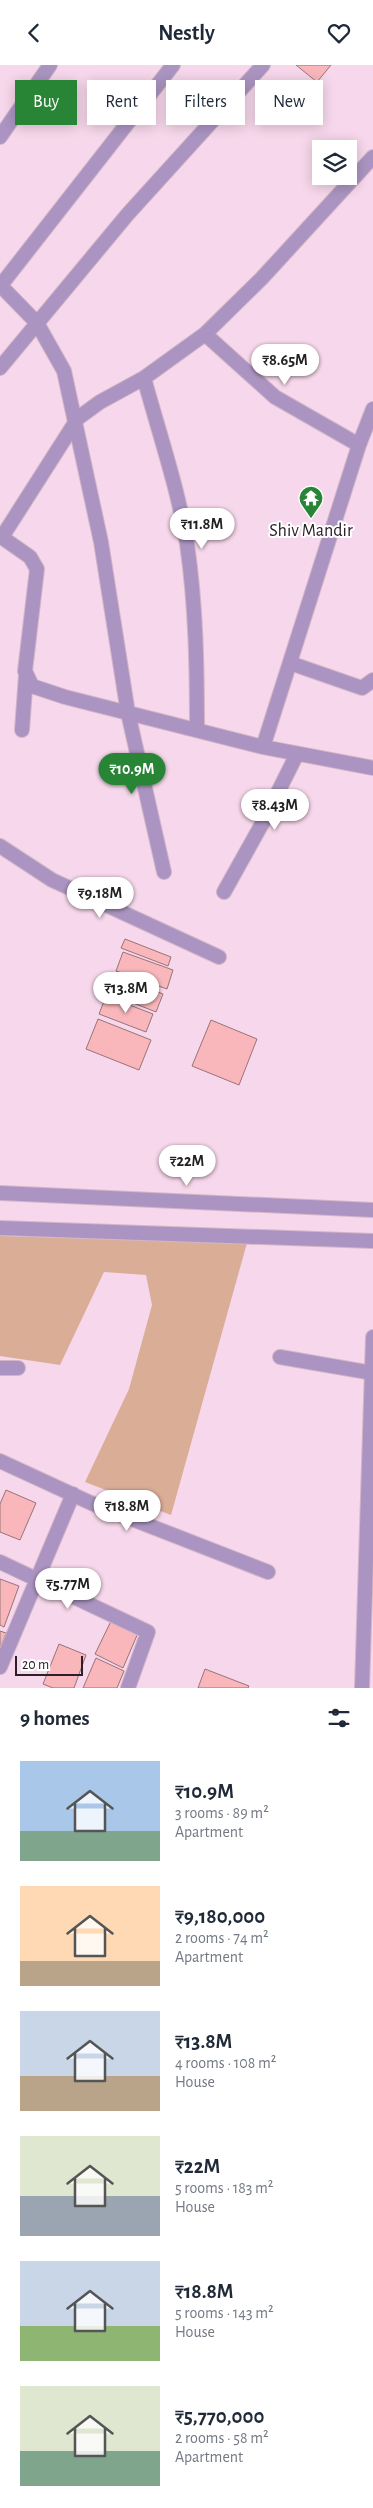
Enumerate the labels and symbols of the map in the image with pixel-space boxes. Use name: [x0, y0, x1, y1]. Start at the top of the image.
pin: ₹8.65M: [244, 343, 326, 386]
temple icon: Shiv Mandir: [298, 485, 324, 519]
pin: ₹11.8M: [161, 507, 243, 550]
place label: Shiv Mandir: [269, 522, 353, 540]
pin: ₹10.9M: [91, 753, 173, 795]
pin: ₹8.43M: [234, 789, 316, 831]
pin: ₹9.18M: [59, 877, 141, 919]
pin: ₹13.8M: [85, 971, 167, 1014]
pin: ₹22M: [157, 1145, 217, 1187]
pin: ₹18.8M: [86, 1489, 168, 1532]
pin: ₹5.77M: [27, 1567, 109, 1610]
scale bar: [15, 1653, 82, 1676]

